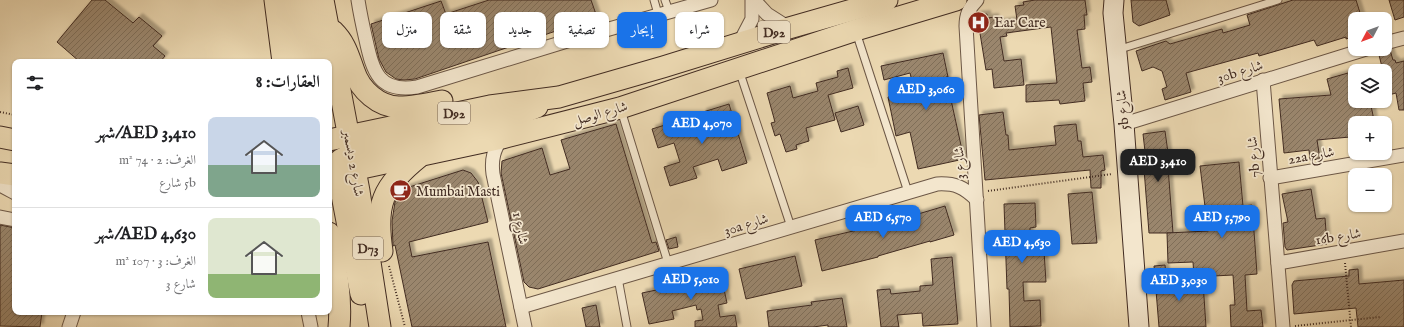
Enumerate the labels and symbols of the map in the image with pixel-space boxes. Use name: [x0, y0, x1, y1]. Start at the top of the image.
hospital icon: Ear Care: [966, 9, 992, 35]
north arrow: [1348, 12, 1392, 56]
place label: Ear Care: [994, 14, 1046, 32]
road number: D92: [758, 21, 790, 43]
street label: 30b شارع: [1215, 56, 1266, 89]
pin: AED 3,060: [880, 77, 972, 111]
street label: 5b شارع: [1112, 89, 1136, 131]
street label: شارع الوصل: [571, 98, 630, 132]
road number: D92: [438, 102, 470, 124]
pin: AED 4,070: [656, 111, 748, 145]
street label: شارع 2 ديسمبر: [336, 126, 368, 198]
street label: 7b شارع: [1244, 135, 1266, 178]
street label: 22a شارع: [1287, 143, 1336, 171]
street label: شارع 3: [950, 146, 972, 180]
pin: AED 3,410: [1112, 149, 1204, 183]
cafe icon: Mumbai Masti: [387, 178, 413, 204]
place label: Mumbai Masti: [416, 183, 500, 201]
pin: AED 6,570: [837, 205, 929, 239]
pin: AED 5,790: [1176, 205, 1268, 239]
street label: شارع 1: [506, 210, 532, 246]
street label: 30a شارع: [722, 210, 771, 242]
street label: 16b شارع: [1314, 224, 1363, 251]
pin: AED 4,630: [976, 230, 1068, 264]
road number: D73: [353, 237, 383, 259]
pin: AED 5,010: [645, 267, 737, 301]
pin: AED 3,030: [1133, 268, 1225, 302]

